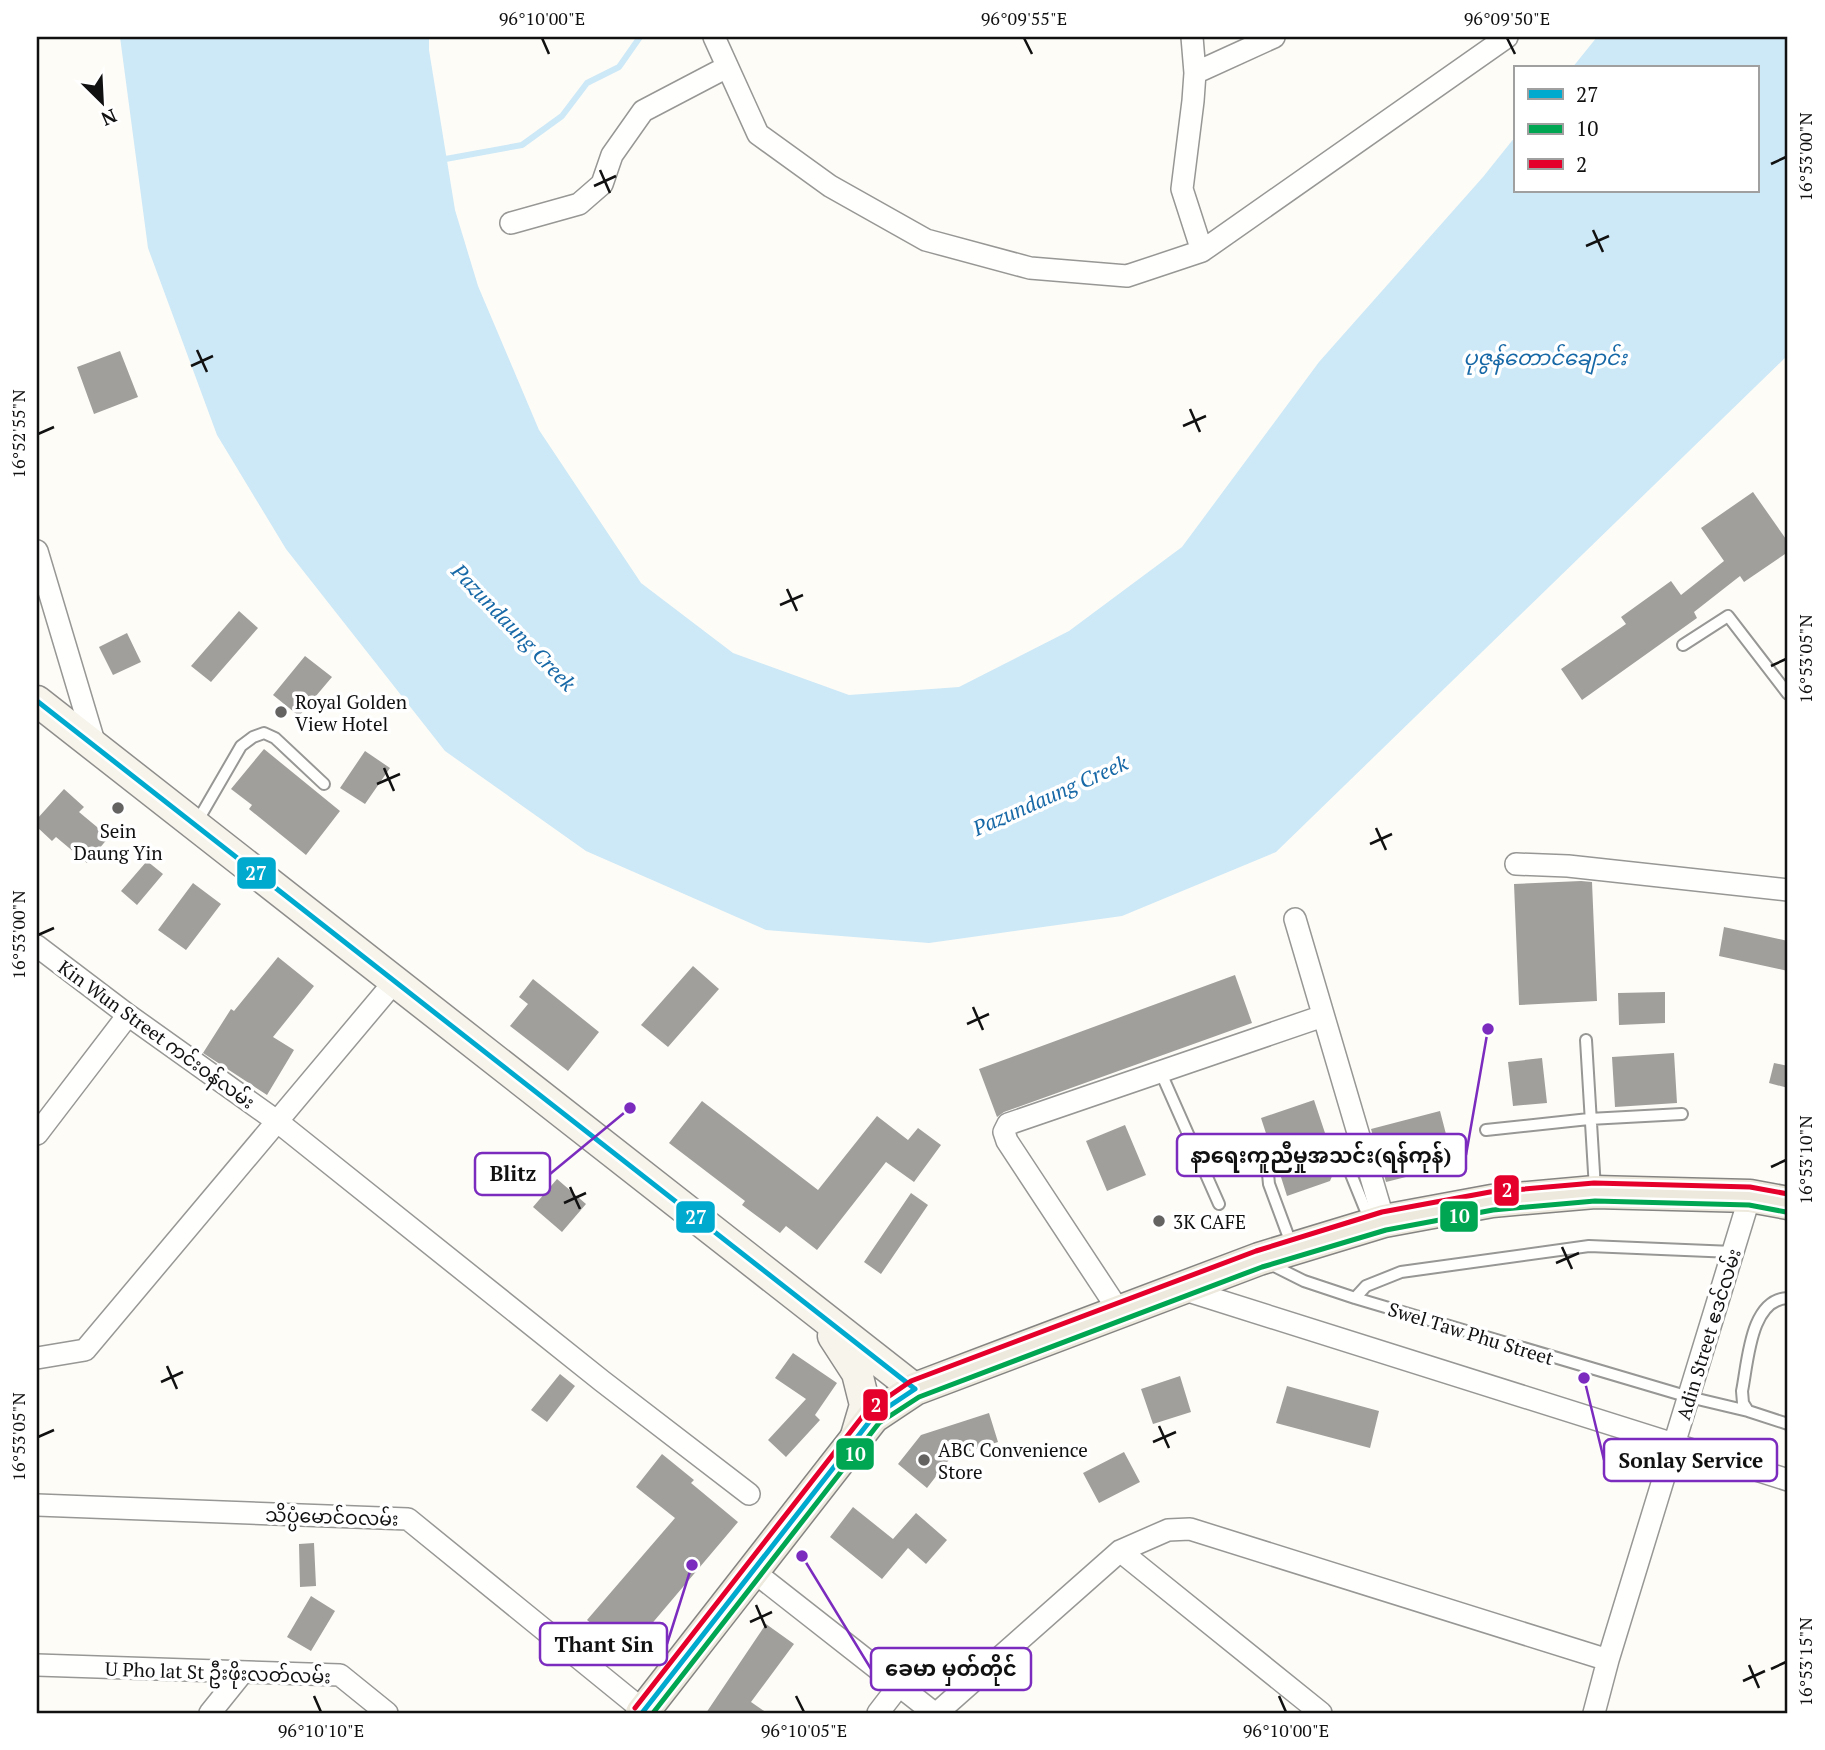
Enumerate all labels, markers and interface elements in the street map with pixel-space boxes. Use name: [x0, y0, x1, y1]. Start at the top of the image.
text: 96°10'00"E: [499, 6, 585, 30]
text: 96°09'55"E: [981, 6, 1067, 30]
text: 96°09'50"E: [1464, 6, 1550, 30]
north arrow: [66, 66, 136, 136]
legend: [1514, 66, 1758, 192]
text: 27: [1576, 80, 1598, 108]
text: N: [97, 104, 121, 133]
text: 16°53'00"N: [1793, 112, 1817, 202]
text: 10: [1576, 114, 1598, 142]
text: 2: [1576, 150, 1587, 178]
water label: ပုဇွန်တောင်ချောင်း: [1463, 343, 1628, 375]
text: 16°52'55"N: [6, 389, 30, 479]
water label: Pazundaung Creek: [445, 557, 583, 697]
text: 16°53'05"N: [1793, 614, 1817, 704]
place label: Royal Golden View Hotel: [295, 689, 407, 736]
marker: Royal Golden View Hotel: [273, 704, 289, 720]
water label: Pazundaung Creek: [967, 748, 1133, 842]
marker: Sein Daung Yin: [110, 800, 126, 816]
place label: Sein Daung Yin: [73, 818, 163, 865]
line badge: 27: [236, 856, 277, 890]
text: 27: [245, 860, 267, 885]
text: 16°53'00"N: [6, 890, 30, 980]
street label: Kin Wun Street ကင်းဝန်လမ်း: [51, 953, 261, 1117]
text: 16°53'10"N: [1793, 1115, 1817, 1205]
callout: နာရေးကူညီမှုအသင်း(ရန်ကုန်): [1177, 1134, 1466, 1176]
text: နာရေးကူညီမှုအသင်း(ရန်ကုန်): [1191, 1140, 1452, 1173]
callout: Blitz: [475, 1153, 550, 1195]
text: Blitz: [490, 1159, 536, 1187]
line badge: 2: [1493, 1174, 1520, 1207]
text: 2: [1502, 1177, 1512, 1202]
line badge: 27: [675, 1200, 716, 1234]
line badge: 10: [1439, 1200, 1479, 1233]
text: 10: [1448, 1203, 1470, 1228]
text: 27: [685, 1204, 707, 1229]
place label: 3K CAFE: [1173, 1209, 1246, 1234]
marker: 3K CAFE: [1151, 1213, 1167, 1229]
street label: Adin Street ဧဒင်လမ်း: [1669, 1245, 1746, 1423]
street label: Swel Taw Phu Street: [1385, 1296, 1557, 1370]
line badge: 2: [862, 1388, 889, 1422]
text: 16°53'05"N: [6, 1392, 30, 1482]
text: 2: [871, 1392, 881, 1417]
line badge: 10: [835, 1437, 875, 1471]
place label: ABC Convenience Store: [938, 1437, 1088, 1484]
callout: Sonlay Service: [1604, 1439, 1777, 1481]
text: 10: [844, 1441, 866, 1466]
text: Sonlay Service: [1619, 1446, 1763, 1474]
marker: ABC Convenience Store: [916, 1452, 932, 1468]
street label: သိပ္ပံမောင်ဝလမ်း: [265, 1500, 399, 1535]
text: 16°53'15"N: [1793, 1617, 1817, 1707]
callout: Thant Sin: [540, 1623, 667, 1665]
text: Thant Sin: [555, 1630, 654, 1658]
callout: ခေမာ မှတ်တိုင်: [871, 1648, 1031, 1690]
text: ခေမာ မှတ်တိုင်: [885, 1653, 1017, 1686]
street label: U Pho lat St ဦးဖိုးလတ်လမ်း: [104, 1655, 331, 1693]
text: 96°10'10"E: [278, 1718, 364, 1742]
text: 96°10'05"E: [761, 1718, 847, 1742]
text: 96°10'00"E: [1243, 1718, 1329, 1742]

